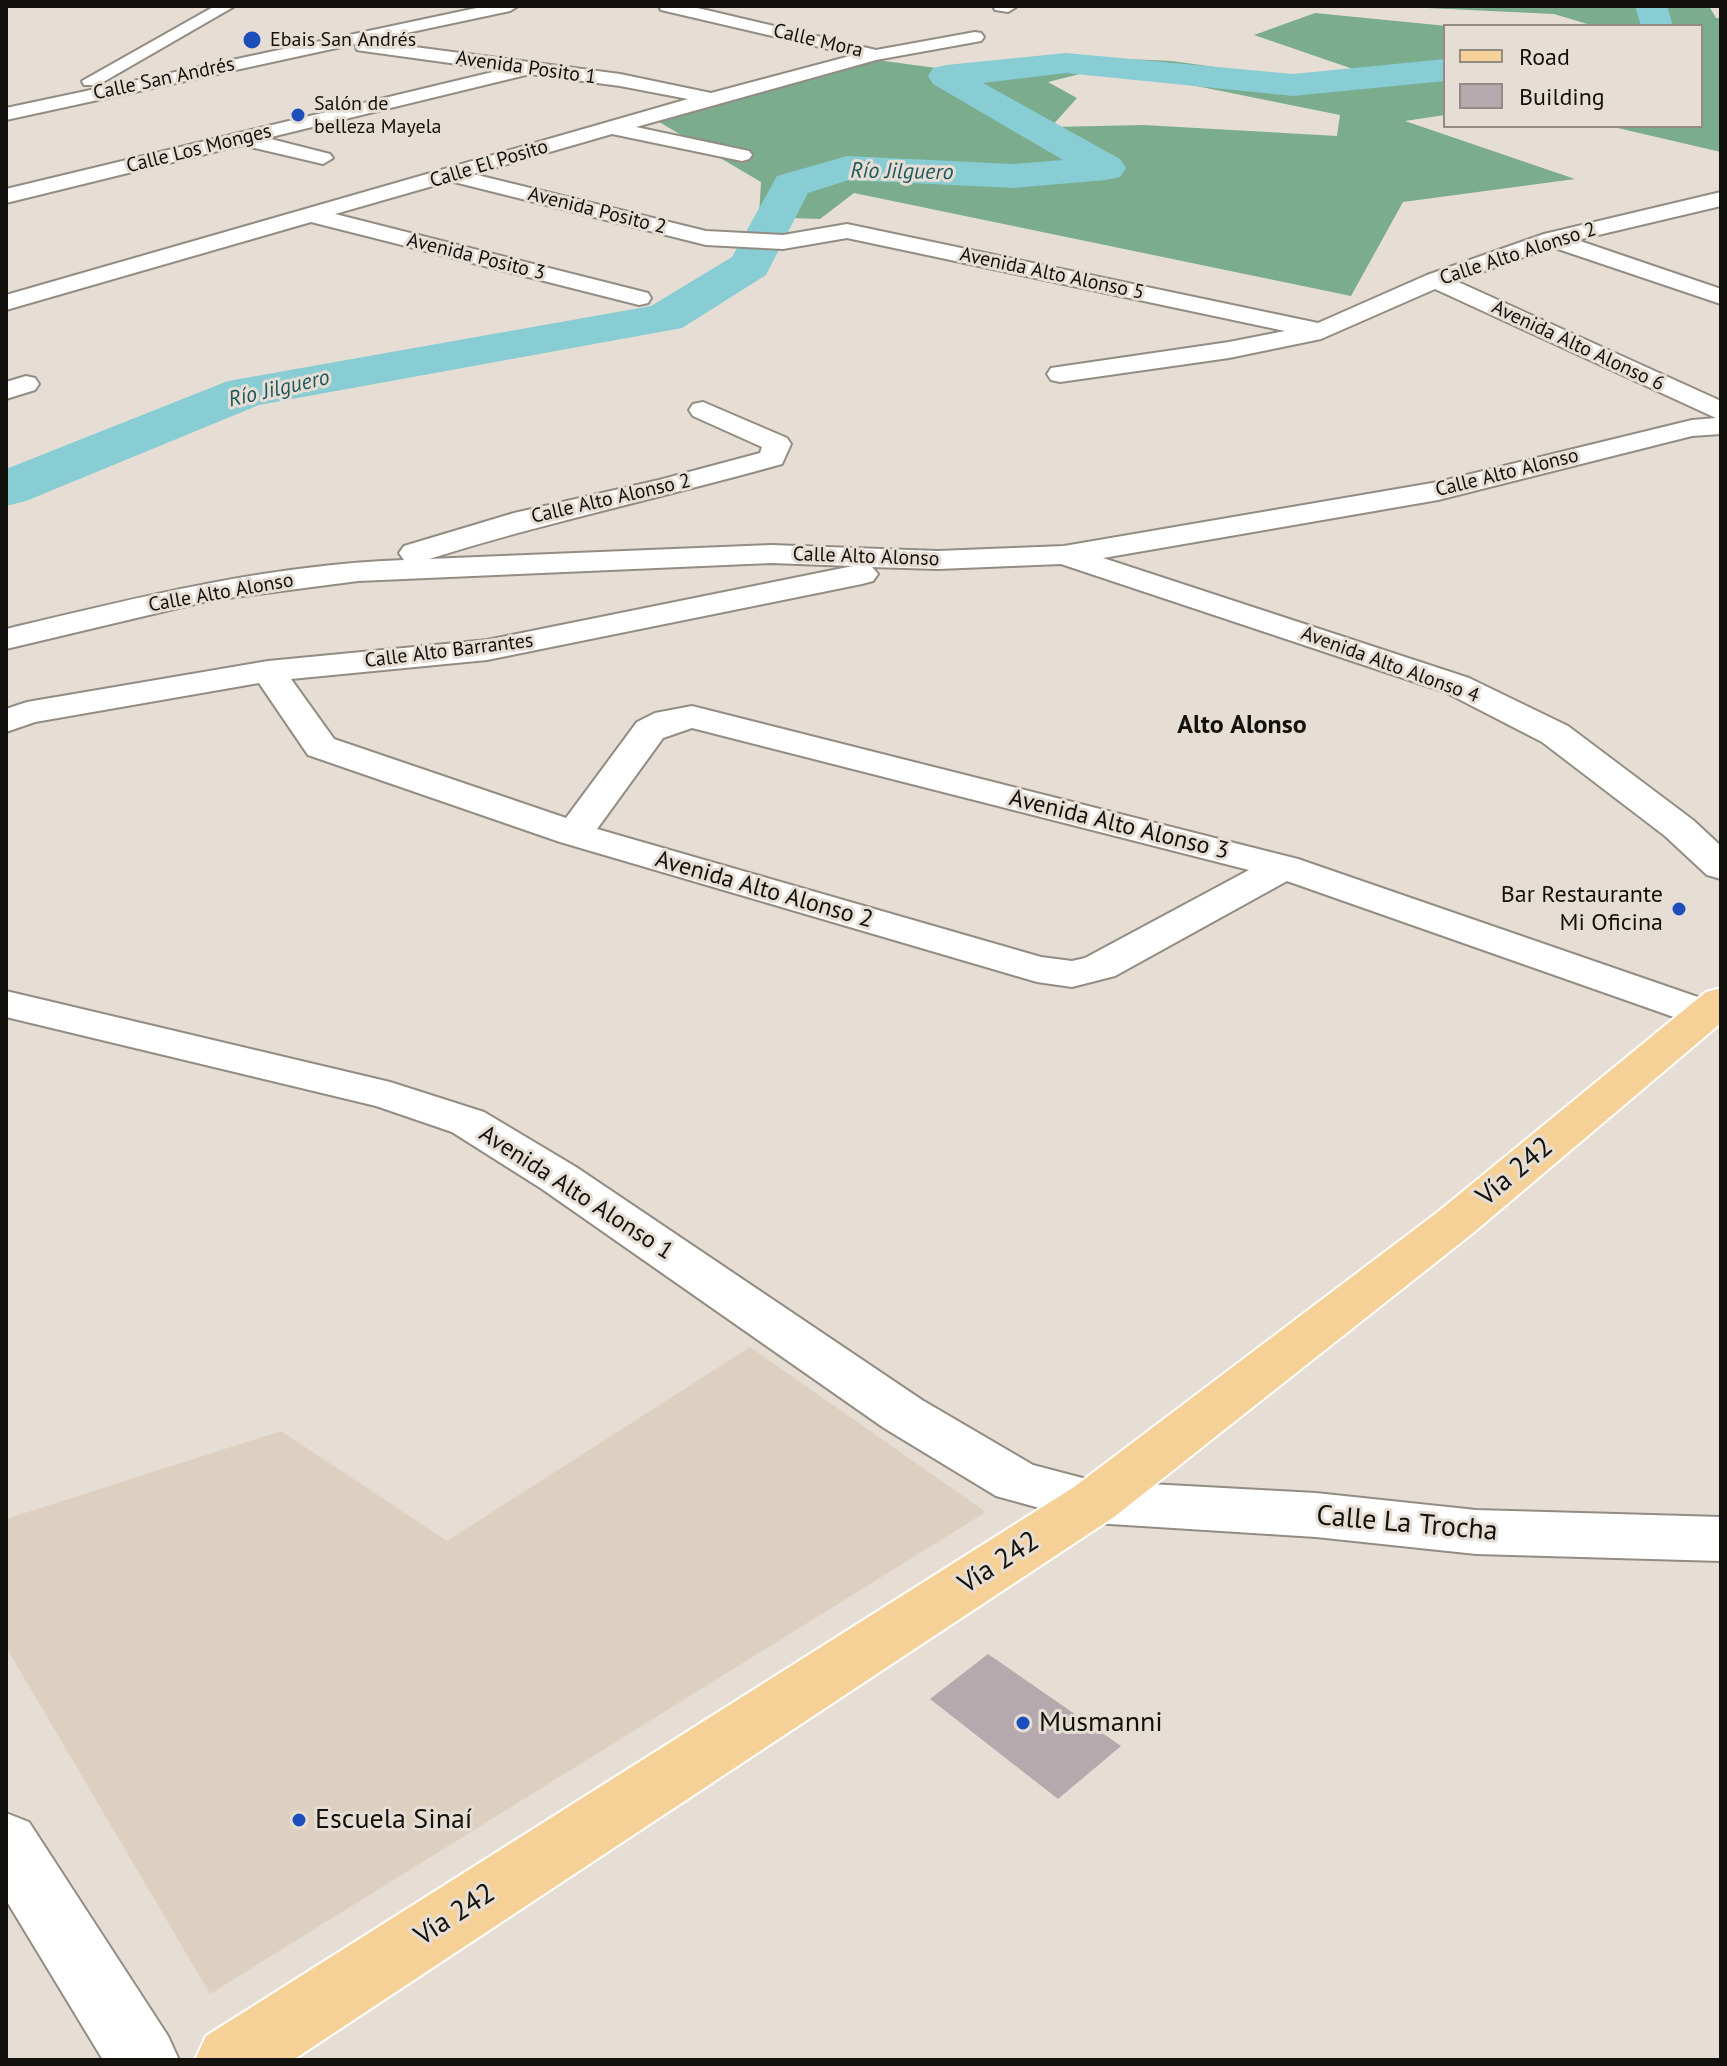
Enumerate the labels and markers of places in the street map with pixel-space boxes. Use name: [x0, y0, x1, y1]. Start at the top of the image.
place label: Ebais San Andrés: [270, 28, 416, 52]
marker: Ebais San Andrés: [241, 29, 263, 51]
place label: Salón de belleza Mayela: [314, 92, 442, 139]
marker: Salón de belleza Mayela: [289, 106, 307, 124]
place label: Bar Restaurante Mi Oficina: [1501, 881, 1663, 937]
marker: Bar Restaurante Mi Oficina: [1670, 900, 1688, 918]
place label: Musmanni: [1039, 1706, 1163, 1740]
marker: Musmanni: [1014, 1714, 1032, 1732]
place label: Escuela Sinaí: [315, 1803, 472, 1837]
marker: Escuela Sinaí: [290, 1811, 308, 1829]

